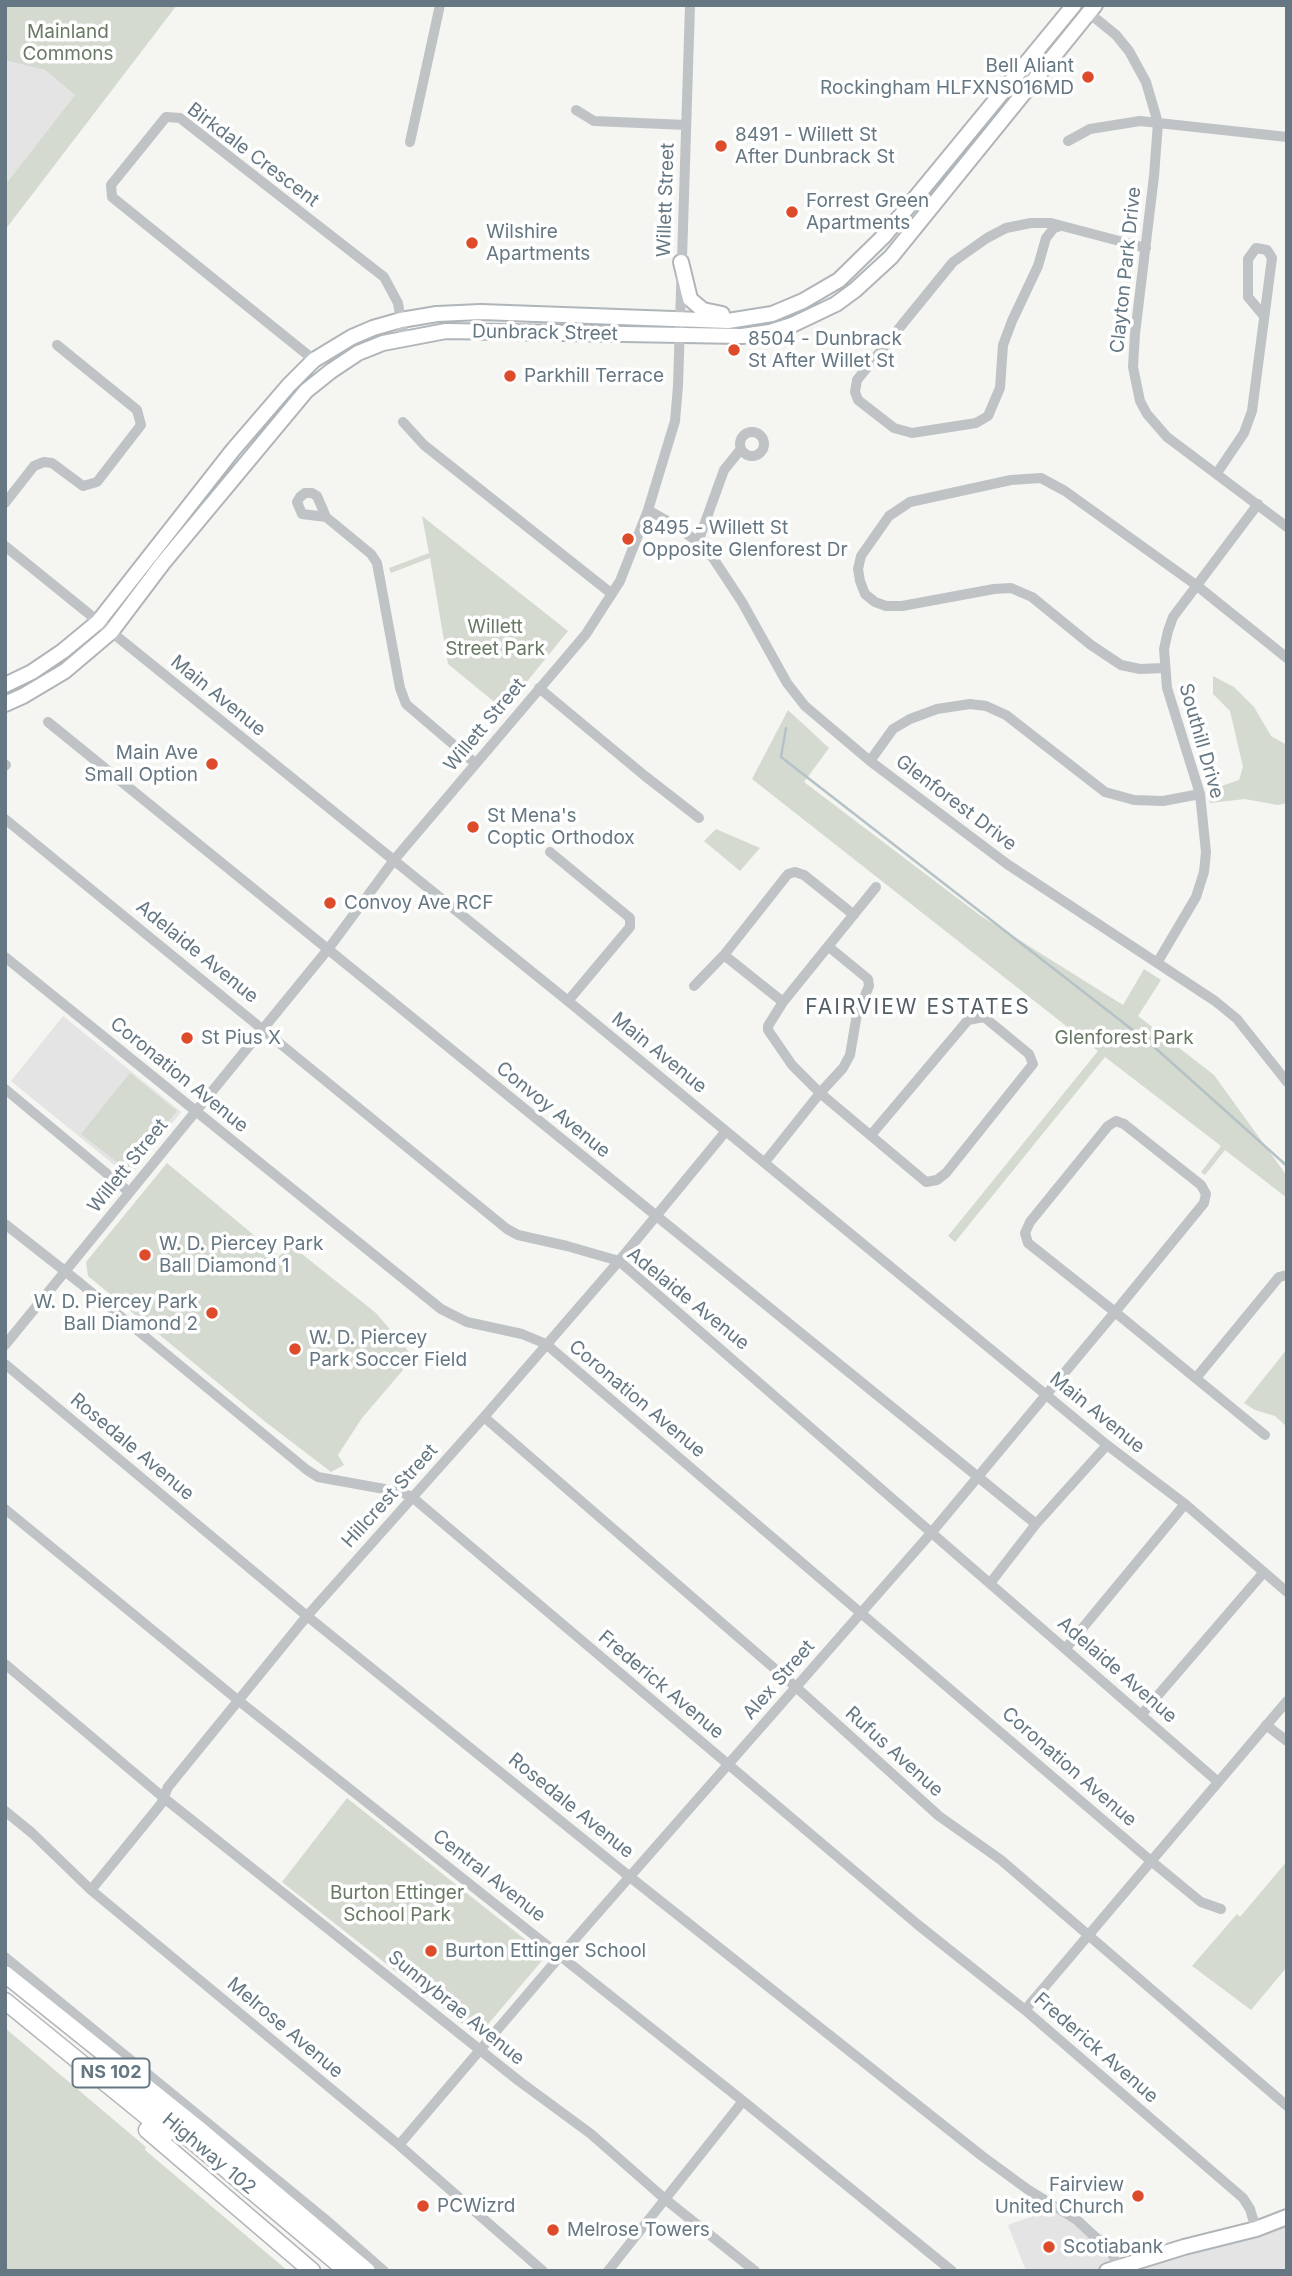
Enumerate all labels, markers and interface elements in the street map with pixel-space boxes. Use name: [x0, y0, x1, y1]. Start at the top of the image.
park label: Mainland Commons: [22, 21, 114, 65]
place label: Bell Aliant Rockingham HLFXNS016MD: [820, 55, 1074, 99]
marker: Bell Aliant Rockingham HLFXNS016MD: [1080, 69, 1096, 85]
street label: Birkdale Crescent: [183, 98, 323, 212]
place label: 8491 - Willett St After Dunbrack St: [735, 124, 895, 168]
marker: 8491 - Willett St After Dunbrack St: [713, 138, 729, 154]
street label: Willett Street: [653, 142, 679, 258]
street label: Clayton Park Drive: [1106, 186, 1146, 354]
place label: Forrest Green Apartments: [806, 190, 929, 234]
marker: Forrest Green Apartments: [784, 204, 800, 220]
place label: Wilshire Apartments: [486, 221, 590, 265]
marker: Wilshire Apartments: [464, 235, 480, 251]
street label: Dunbrack Street: [472, 320, 618, 346]
place label: 8504 - Dunbrack St After Willet St: [748, 328, 902, 372]
marker: 8504 - Dunbrack St After Willet St: [726, 342, 742, 358]
place label: Parkhill Terrace: [524, 365, 664, 387]
marker: Parkhill Terrace: [502, 368, 518, 384]
place label: 8495 - Willett St Opposite Glenforest Dr: [642, 517, 848, 561]
marker: 8495 - Willett St Opposite Glenforest Dr: [620, 531, 636, 547]
park label: Willett Street Park: [445, 616, 545, 660]
street label: Main Avenue: [166, 651, 270, 741]
street label: Willett Street: [439, 674, 531, 776]
street label: Southill Drive: [1174, 681, 1228, 801]
place label: Main Ave Small Option: [84, 742, 198, 786]
street label: Glenforest Drive: [891, 750, 1021, 856]
marker: Main Ave Small Option: [204, 756, 220, 772]
place label: St Mena's Coptic Orthodox: [487, 805, 635, 849]
marker: St Mena's Coptic Orthodox: [465, 819, 481, 835]
place label: Convoy Ave RCF: [344, 892, 493, 914]
marker: Convoy Ave RCF: [322, 895, 338, 911]
street label: Adelaide Avenue: [131, 896, 263, 1008]
district label: FAIRVIEW ESTATES: [807, 995, 1029, 1021]
street label: Main Avenue: [607, 1008, 711, 1098]
street label: Coronation Avenue: [105, 1012, 253, 1138]
place label: St Pius X: [201, 1027, 281, 1049]
park label: Glenforest Park: [1054, 1027, 1194, 1049]
marker: St Pius X: [179, 1030, 195, 1046]
street label: Convoy Avenue: [491, 1057, 615, 1163]
street label: Willett Street: [83, 1114, 173, 1218]
place label: W. D. Piercey Park Ball Diamond 1: [159, 1233, 323, 1277]
street label: Adelaide Avenue: [622, 1243, 754, 1355]
marker: W. D. Piercey Park Ball Diamond 1: [137, 1247, 153, 1263]
place label: W. D. Piercey Park Ball Diamond 2: [34, 1291, 198, 1335]
marker: W. D. Piercey Park Ball Diamond 2: [204, 1305, 220, 1321]
place label: W. D. Piercey Park Soccer Field: [309, 1327, 467, 1371]
street label: Coronation Avenue: [564, 1335, 710, 1463]
marker: W. D. Piercey Park Soccer Field: [287, 1341, 303, 1357]
street label: Main Avenue: [1045, 1368, 1149, 1458]
street label: Rosedale Avenue: [65, 1389, 199, 1505]
street label: Hillcrest Street: [337, 1439, 443, 1553]
street label: Adelaide Avenue: [1053, 1612, 1181, 1728]
street label: Frederick Avenue: [594, 1626, 728, 1744]
street label: Alex Street: [738, 1636, 820, 1724]
street label: Rufus Avenue: [840, 1702, 948, 1802]
street label: Coronation Avenue: [997, 1702, 1141, 1832]
street label: Rosedale Avenue: [504, 1749, 638, 1863]
street label: Central Avenue: [428, 1825, 550, 1927]
park label: Burton Ettinger School Park: [330, 1882, 464, 1926]
place label: Burton Ettinger School: [445, 1940, 646, 1962]
marker: Burton Ettinger School: [423, 1943, 439, 1959]
street label: Sunnybrae Avenue: [383, 1946, 529, 2070]
street label: Melrose Avenue: [222, 1973, 348, 2083]
street label: Frederick Avenue: [1029, 1988, 1163, 2108]
road number: NS 102: [72, 2059, 150, 2088]
street label: Highway 102: [158, 2108, 260, 2200]
place label: Fairview United Church: [995, 2174, 1124, 2218]
marker: Fairview United Church: [1130, 2188, 1146, 2204]
place label: PCWizrd: [437, 2195, 515, 2217]
marker: PCWizrd: [415, 2198, 431, 2214]
place label: Melrose Towers: [567, 2219, 710, 2241]
marker: Melrose Towers: [545, 2222, 561, 2238]
place label: Scotiabank: [1063, 2236, 1163, 2258]
marker: Scotiabank: [1041, 2239, 1057, 2255]

